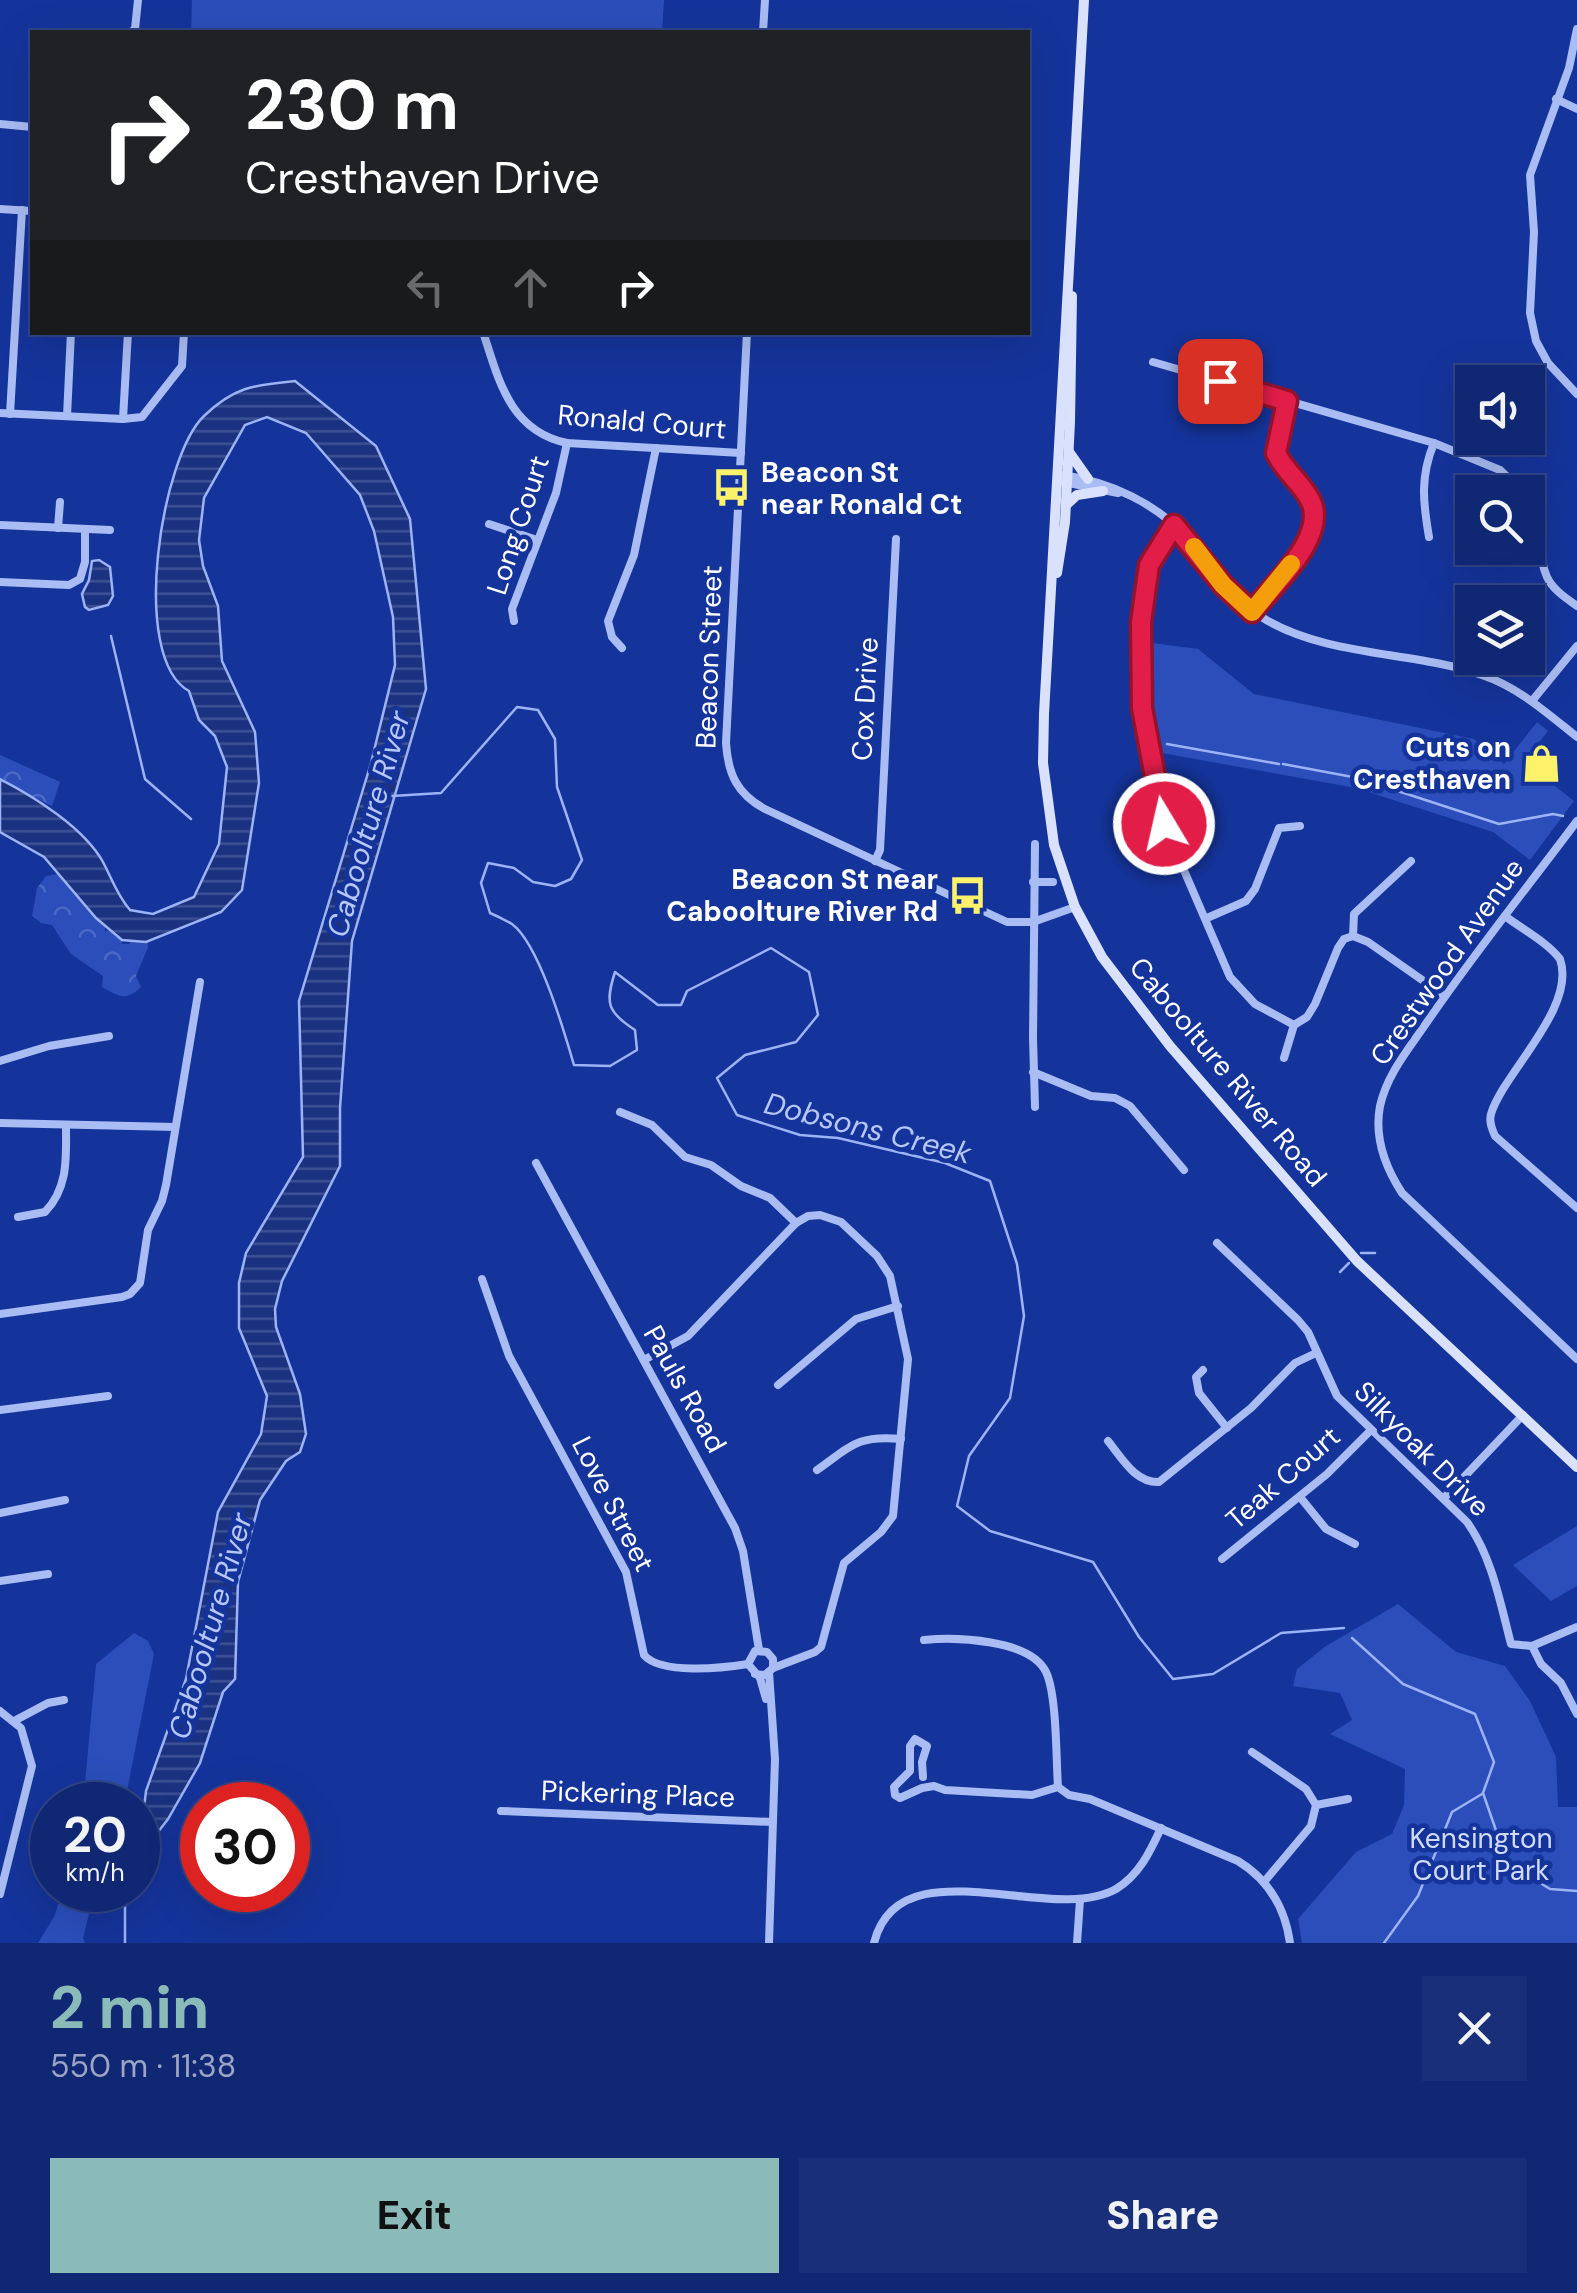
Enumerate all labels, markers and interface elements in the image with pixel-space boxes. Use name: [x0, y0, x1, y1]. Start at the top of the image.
text: 230 m: [245, 60, 459, 151]
icon: right: [80, 70, 210, 200]
text: Cresthaven Drive: [245, 148, 600, 207]
icon: left: [398, 260, 453, 315]
icon: ahead: [503, 260, 558, 315]
icon: right: [608, 260, 663, 315]
pin: [1178, 339, 1263, 424]
icon: arrive: [1193, 354, 1248, 409]
map controls: [1455, 365, 1545, 675]
button: sound: [1455, 365, 1545, 455]
street label: Ronald Court: [556, 396, 728, 448]
street label: Long Court: [478, 451, 558, 599]
place label: Beacon St near Ronald Ct: [761, 454, 962, 523]
bus stop icon: Beacon St near Ronald Ct: [710, 467, 752, 509]
button: search: [1455, 475, 1545, 565]
street label: Beacon Street: [687, 565, 731, 749]
button: layers: [1455, 585, 1545, 675]
street label: Cox Drive: [843, 636, 887, 762]
water label: Caboolture River: [317, 706, 419, 942]
place label: Cuts on Cresthaven: [1353, 729, 1511, 798]
shop icon: Cuts on Cresthaven: [1520, 742, 1562, 784]
position arrow: [1112, 772, 1216, 876]
street label: Crestwood Avenue: [1362, 851, 1532, 1073]
place label: Beacon St near Caboolture River Rd: [666, 861, 938, 930]
bus stop icon: Beacon St near Caboolture River Rd: [947, 874, 989, 916]
street label: Caboolture River Road: [1121, 949, 1335, 1195]
water label: Dobsons Creek: [760, 1083, 976, 1173]
street label: Pauls Road: [635, 1319, 735, 1459]
street label: Silkyoak Drive: [1346, 1373, 1498, 1525]
street label: Teak Court: [1218, 1418, 1348, 1538]
street label: Love Street: [563, 1430, 663, 1578]
water label: Caboolture River: [159, 1508, 261, 1744]
street label: Pickering Place: [540, 1772, 736, 1816]
speed limit sign: 30: [180, 1782, 310, 1912]
text: 20: [63, 1802, 127, 1868]
park label: Kensington Court Park: [1409, 1820, 1553, 1889]
text: km/h: [65, 1856, 125, 1889]
text: 2 min: [50, 1968, 209, 2047]
button: close: [1422, 1976, 1527, 2081]
text: 550 m · 11:38: [50, 2045, 236, 2087]
button: Exit: [50, 2158, 779, 2273]
button: Share: [799, 2158, 1527, 2273]

